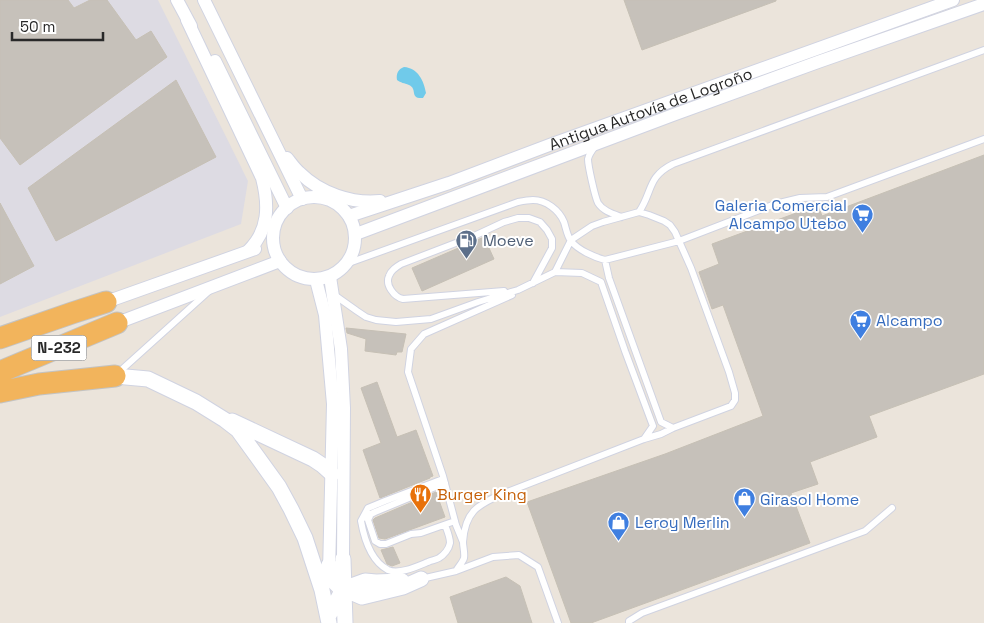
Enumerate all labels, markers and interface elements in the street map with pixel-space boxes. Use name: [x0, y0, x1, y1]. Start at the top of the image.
scale bar: [12, 10, 104, 42]
text: 50 m: [20, 17, 55, 36]
street label: Antigua Autovía de Logroño: [546, 63, 755, 155]
place label: Galeria Comercial Alcampo Utebo: [715, 195, 847, 234]
supermarket icon: Galeria Comercial Alcampo Utebo: [851, 202, 875, 233]
fuel station icon: Moeve: [455, 228, 479, 259]
place label: Moeve: [483, 230, 534, 251]
supermarket icon: Alcampo: [848, 308, 872, 339]
place label: Alcampo: [876, 310, 943, 331]
road number: N-232: [32, 336, 86, 360]
restaurant icon: Burger King: [409, 482, 433, 513]
place label: Burger King: [437, 484, 527, 505]
shop icon: Girasol Home: [732, 487, 756, 518]
place label: Girasol Home: [760, 489, 859, 510]
shop icon: Leroy Merlin: [607, 510, 631, 541]
place label: Leroy Merlin: [635, 512, 730, 533]

